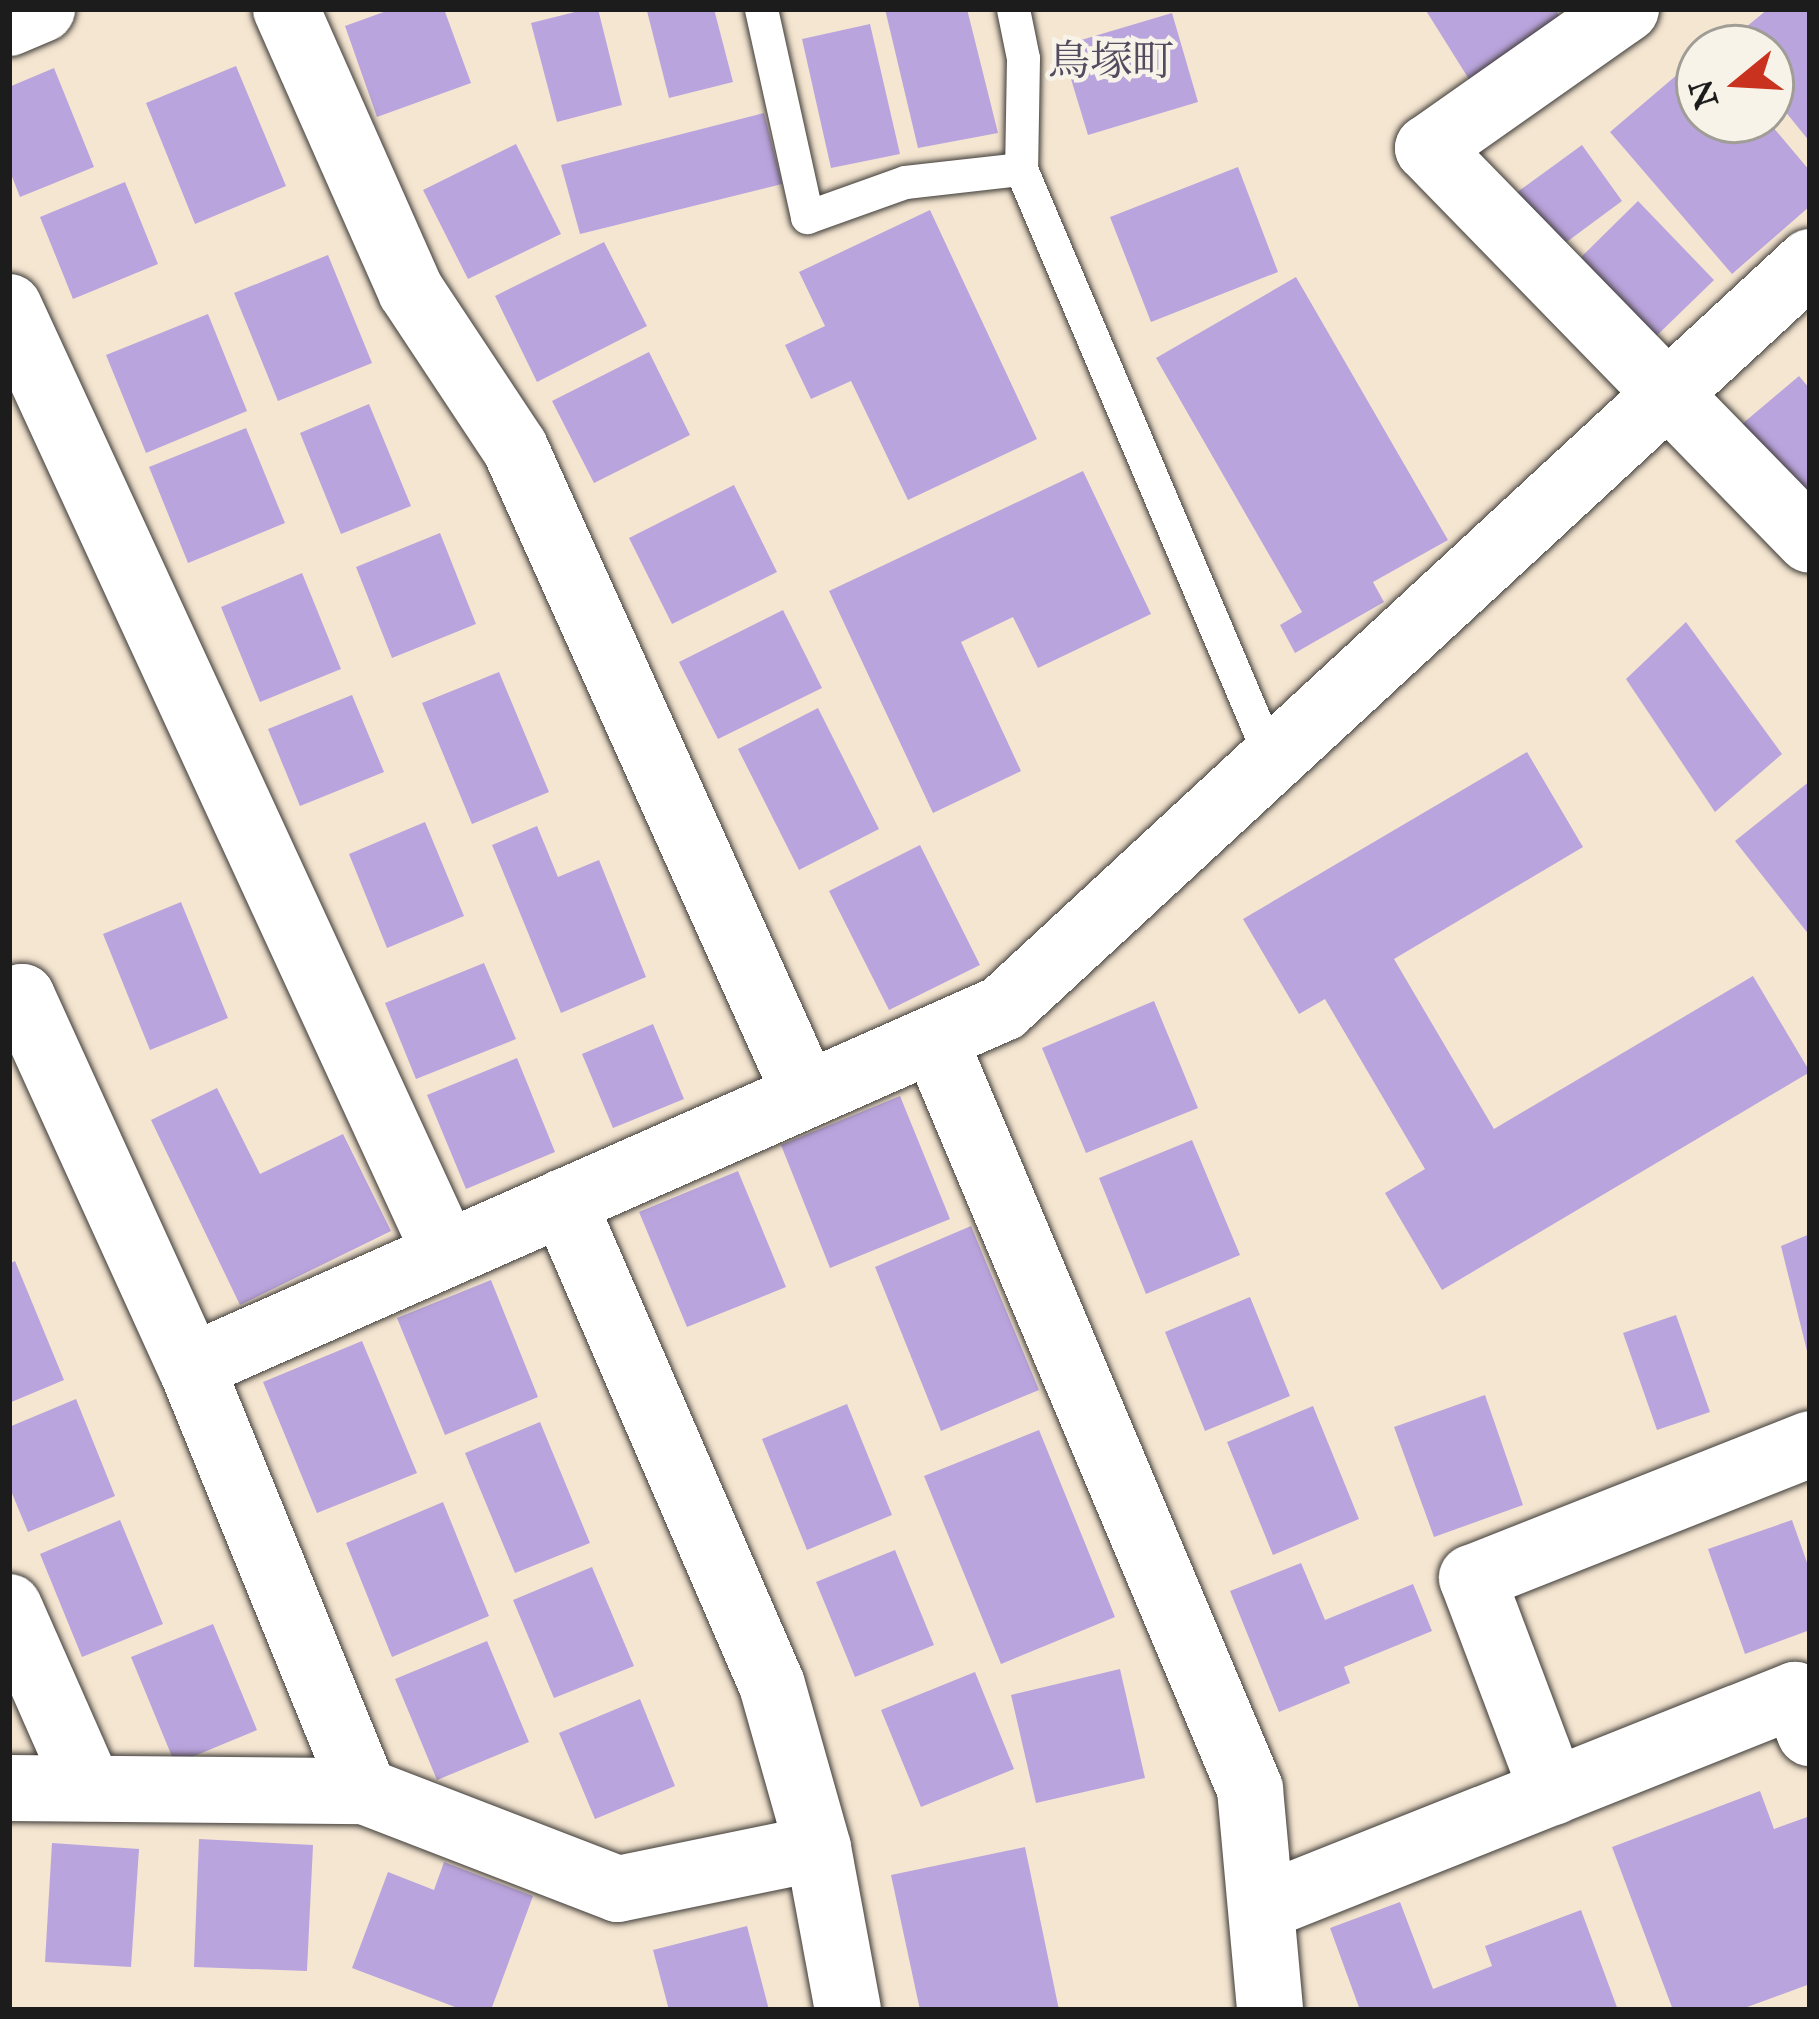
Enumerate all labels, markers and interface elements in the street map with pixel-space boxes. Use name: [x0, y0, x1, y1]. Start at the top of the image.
north arrow: [1675, 24, 1795, 144]
district label: 鳥塚町: [1048, 36, 1174, 86]
text: N: [1680, 75, 1727, 114]

